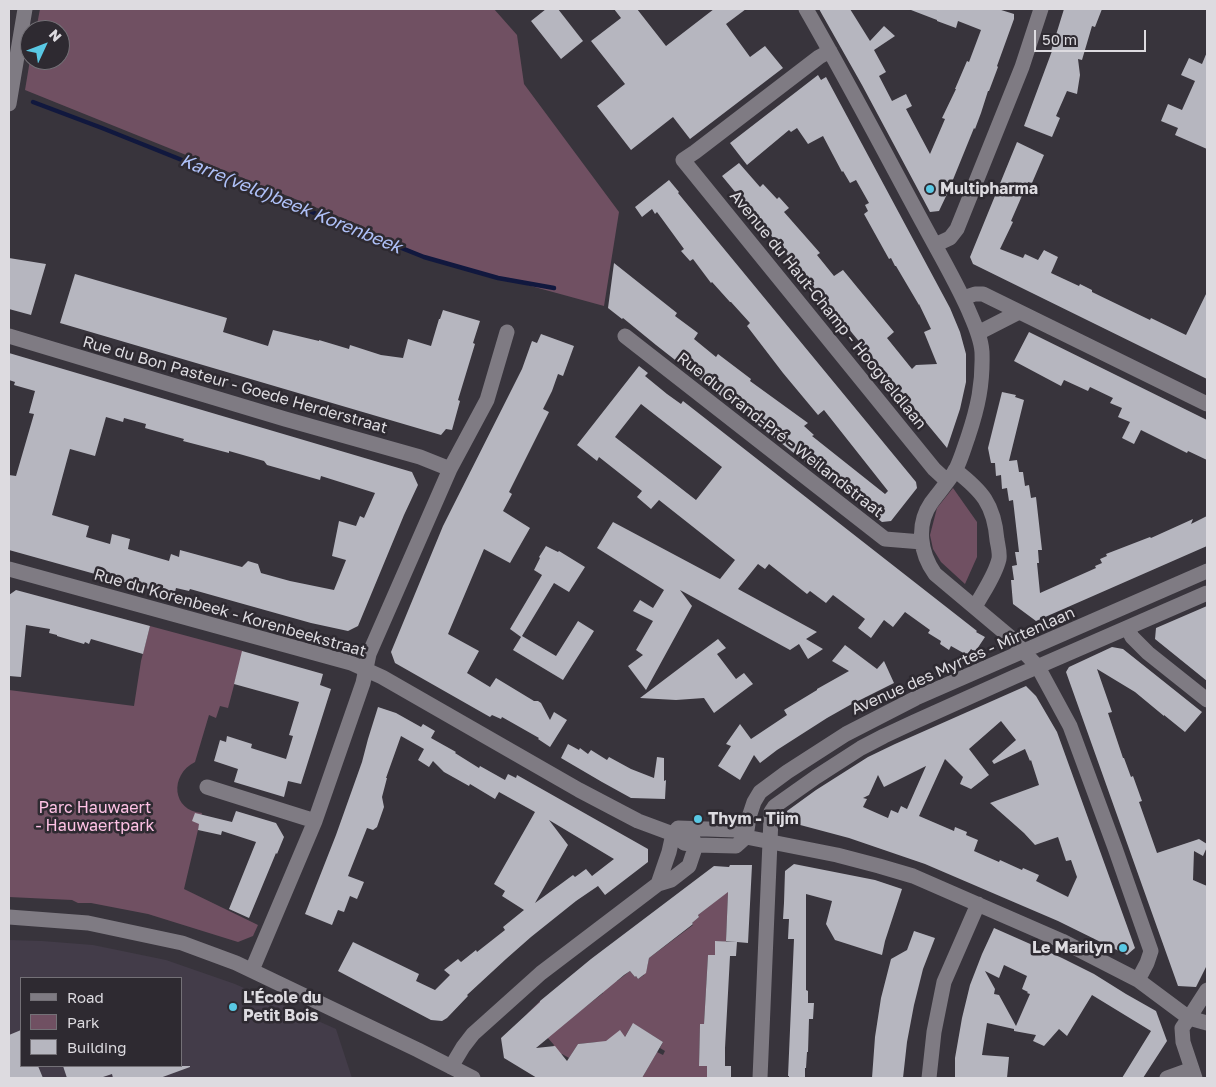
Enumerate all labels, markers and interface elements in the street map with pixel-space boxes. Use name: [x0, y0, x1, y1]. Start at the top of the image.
north arrow: [20, 20, 70, 70]
scale bar: [1036, 20, 1148, 52]
text: N: [46, 25, 65, 45]
text: 50 m: [1042, 30, 1077, 48]
water label: Karre(veld)beek Korenbeek: [177, 150, 405, 258]
place label: Multipharma: [940, 179, 1038, 199]
marker: Multipharma: [924, 183, 936, 195]
street label: Avenue du Haut-Champ - Hoogveldlaan: [726, 187, 930, 433]
street label: Rue du Bon Pasteur - Goede Herderstraat: [80, 332, 390, 438]
street label: Rue du Grand-Pré - Weilandstraat: [673, 348, 887, 522]
street label: Rue du Korenbeek - Korenbeekstraat: [92, 565, 368, 661]
street label: Avenue des Myrtes - Mirtenlaan: [848, 603, 1078, 719]
park label: Parc Hauwaert - Hauwaertpark: [35, 798, 155, 836]
place label: Thym - Tijm: [708, 809, 799, 829]
marker: Thym - Tijm: [692, 813, 704, 825]
place label: Le Marilyn: [1032, 938, 1113, 958]
marker: Le Marilyn: [1117, 942, 1129, 954]
legend: [20, 977, 182, 1067]
text: Road: [67, 988, 104, 1006]
place label: L'École du Petit Bois: [243, 988, 321, 1026]
marker: L'École du Petit Bois: [227, 1001, 239, 1013]
text: Park: [67, 1013, 99, 1031]
text: Building: [67, 1038, 127, 1056]

